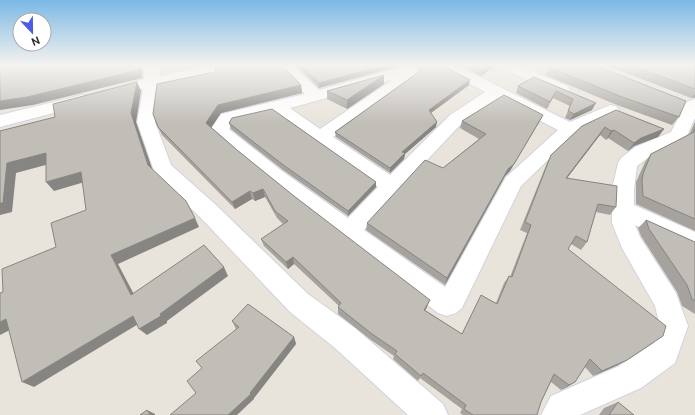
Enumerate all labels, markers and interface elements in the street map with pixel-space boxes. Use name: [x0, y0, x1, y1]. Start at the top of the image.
north arrow: [12, 12, 52, 52]
text: N: [30, 34, 42, 48]

